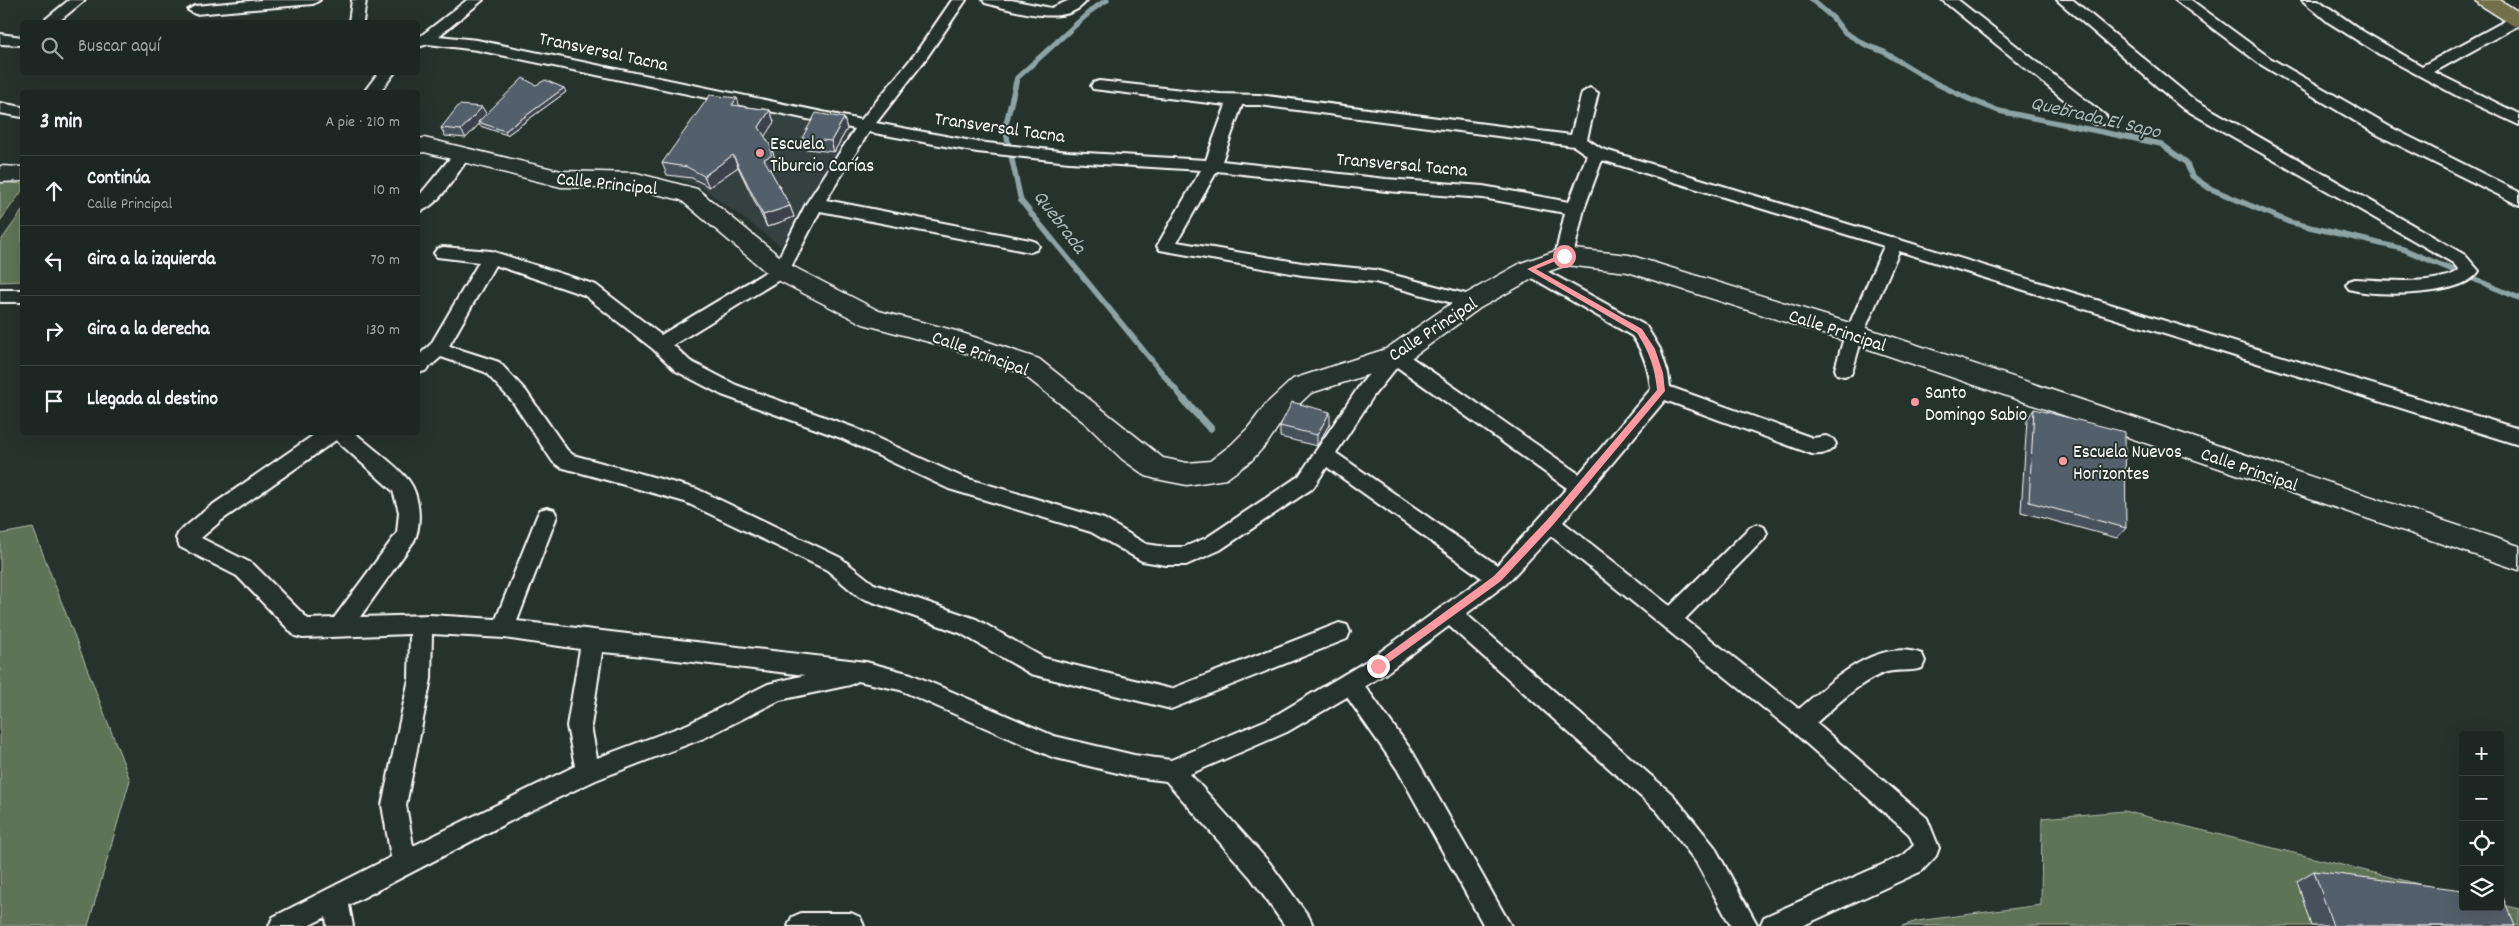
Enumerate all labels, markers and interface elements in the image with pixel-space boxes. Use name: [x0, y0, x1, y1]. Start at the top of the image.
search box: [20, 20, 420, 75]
street label: Transversal Tacna: [536, 27, 671, 81]
icon: search: [38, 34, 66, 62]
text: Buscar aquí: [78, 34, 160, 61]
water label: Quebrada El Sapo: [2028, 90, 2164, 148]
street label: Transversal Tacna: [933, 107, 1067, 152]
text: 3 min: [40, 108, 82, 138]
text: A pie · 210 m: [325, 111, 400, 134]
place label: Escuela Tiburcio Carías: [770, 132, 874, 181]
marker: Escuela Tiburcio Carías: [754, 147, 766, 159]
street label: Transversal Tacna: [1335, 147, 1469, 186]
text: Continúa: [87, 166, 150, 193]
street label: Calle Principal: [555, 167, 659, 204]
icon: ahead: [40, 177, 68, 205]
text: 10 m: [373, 179, 400, 202]
water label: Quebrada: [1025, 185, 1093, 262]
text: Calle Principal: [87, 193, 172, 216]
route start: [1553, 245, 1576, 268]
icon: left: [40, 247, 68, 275]
text: Gira a la izquierda: [87, 247, 215, 274]
text: 70 m: [370, 249, 400, 272]
street label: Calle Principal: [1384, 292, 1484, 370]
street label: Calle Principal: [1785, 304, 1890, 361]
icon: right: [40, 317, 68, 345]
text: Gira a la derecha: [87, 317, 209, 344]
text: 130 m: [366, 319, 400, 342]
street label: Calle Principal: [928, 325, 1032, 385]
place label: Santo Domingo Sabio: [1925, 381, 2027, 430]
icon: arrive: [40, 387, 68, 415]
text: Llegada al destino: [87, 387, 218, 414]
marker: Santo Domingo Sabio: [1909, 396, 1921, 408]
place label: Escuela Nuevos Horizontes: [2073, 440, 2182, 489]
street label: Calle Principal: [2197, 442, 2302, 501]
marker: Escuela Nuevos Horizontes: [2057, 455, 2069, 467]
route end: [1367, 655, 1390, 678]
map controls: [2459, 731, 2504, 911]
button: +: [2459, 731, 2504, 776]
button: −: [2459, 776, 2504, 821]
button: locate: [2459, 821, 2504, 866]
button: layers: [2459, 866, 2504, 911]

